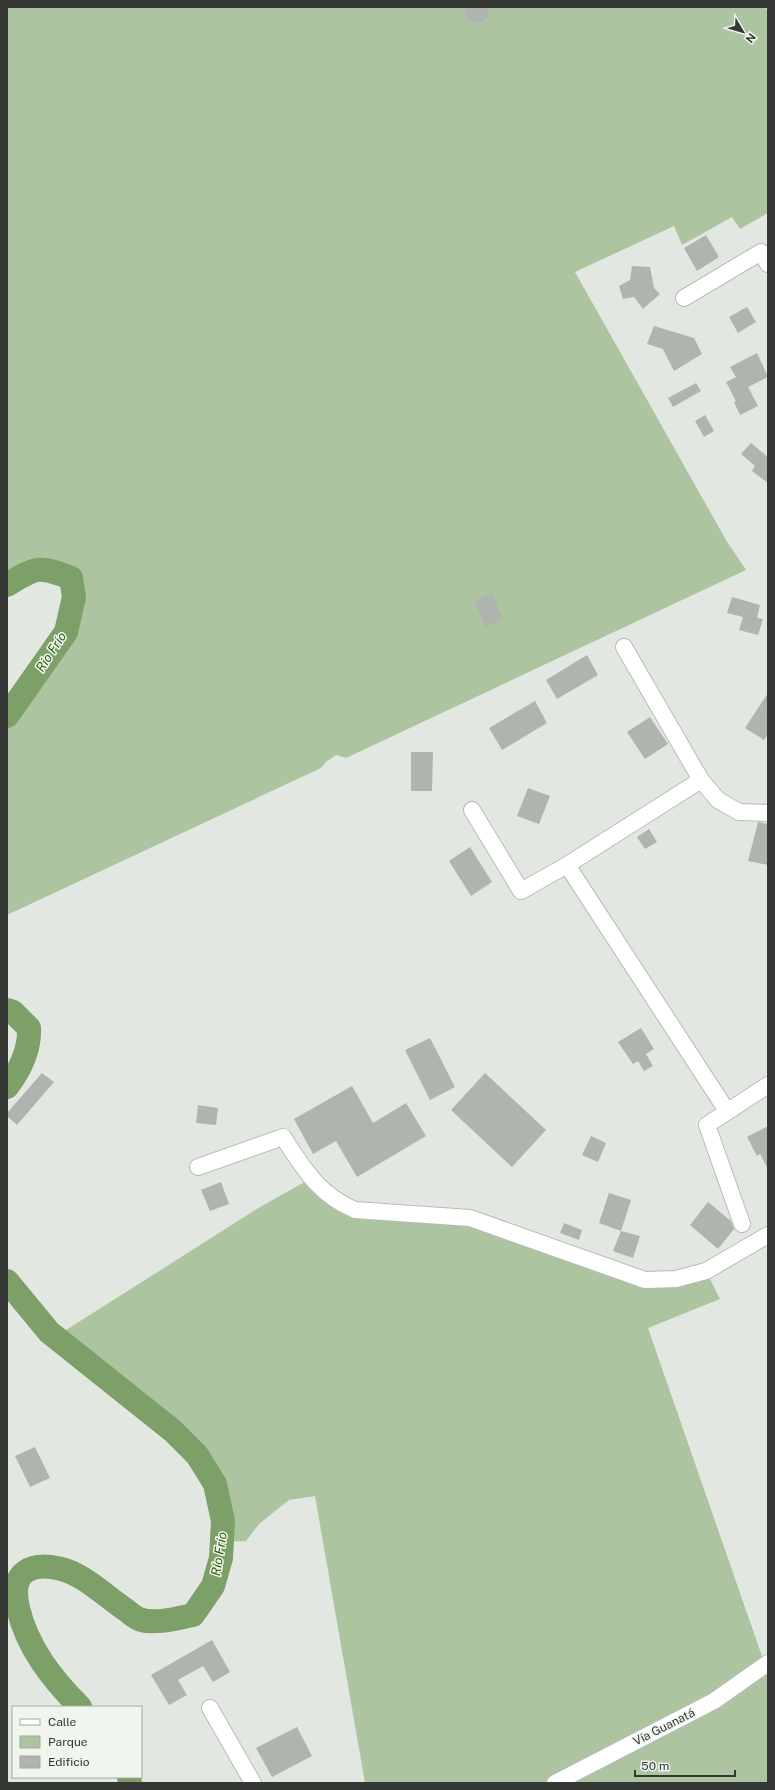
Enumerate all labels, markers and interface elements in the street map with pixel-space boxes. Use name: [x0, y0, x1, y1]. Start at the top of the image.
north arrow: [723, 12, 763, 52]
text: N: [744, 31, 758, 45]
water label: Río Frío: [33, 629, 69, 675]
water label: Río Frío: [208, 1531, 230, 1577]
street label: Vía Guanatá: [631, 1705, 697, 1749]
legend: [12, 1706, 142, 1778]
text: Calle: [48, 1715, 77, 1729]
text: Parque: [48, 1735, 88, 1749]
scale bar: [635, 1752, 735, 1778]
text: Edificio: [48, 1755, 90, 1769]
text: 50 m: [641, 1759, 669, 1773]

